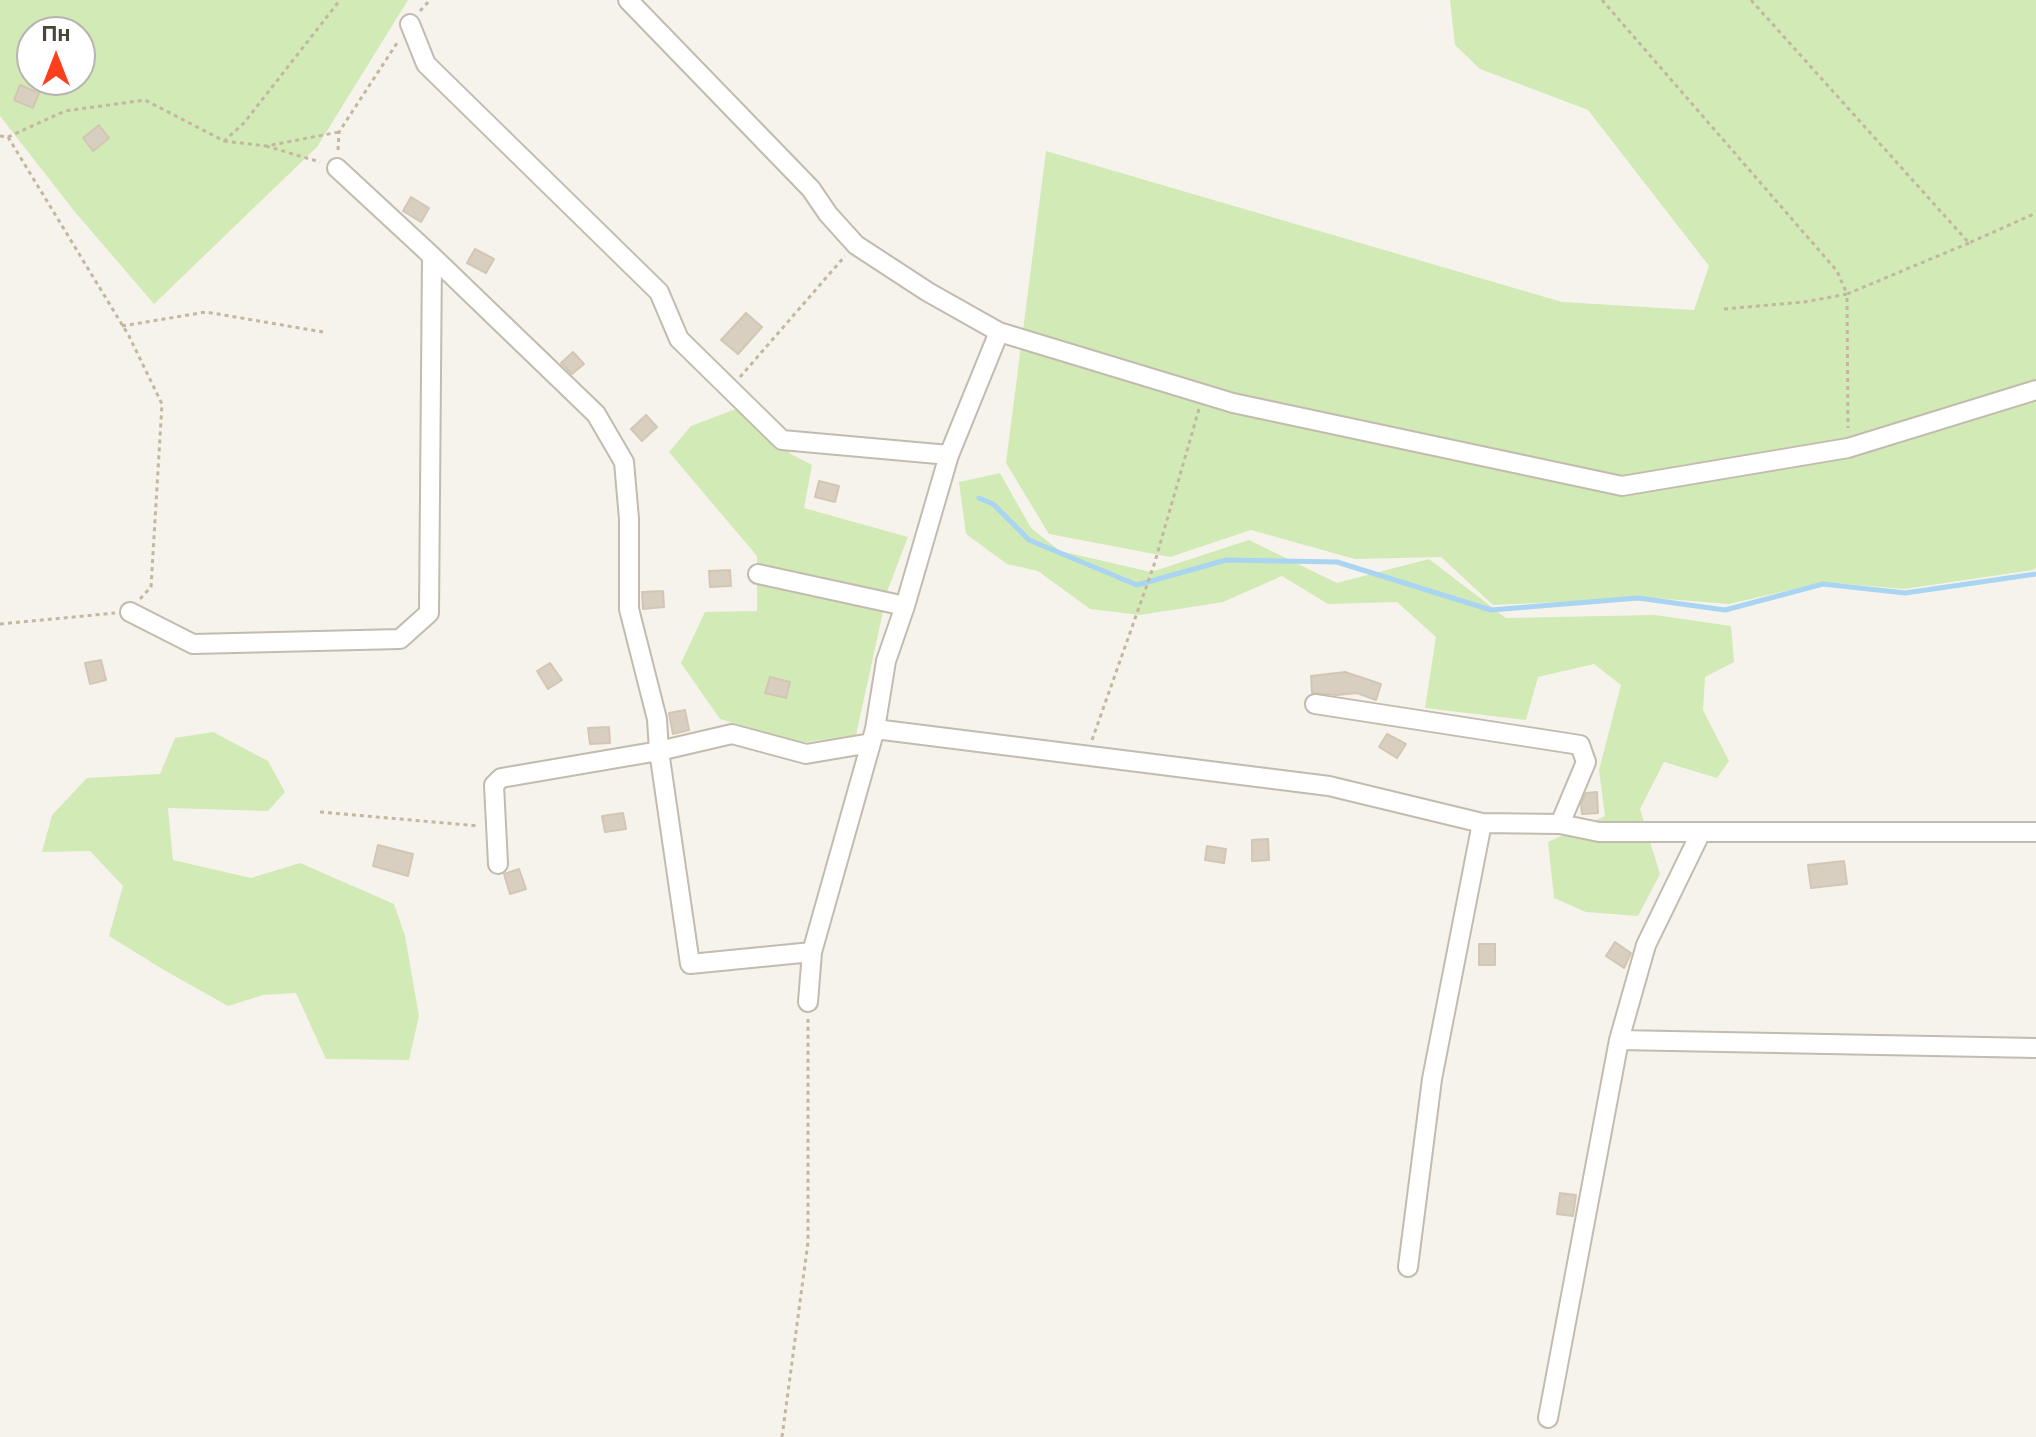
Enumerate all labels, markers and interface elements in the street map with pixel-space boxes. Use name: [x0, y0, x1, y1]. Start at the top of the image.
north arrow: [16, 16, 96, 96]
text: Пн: [41, 21, 71, 46]

